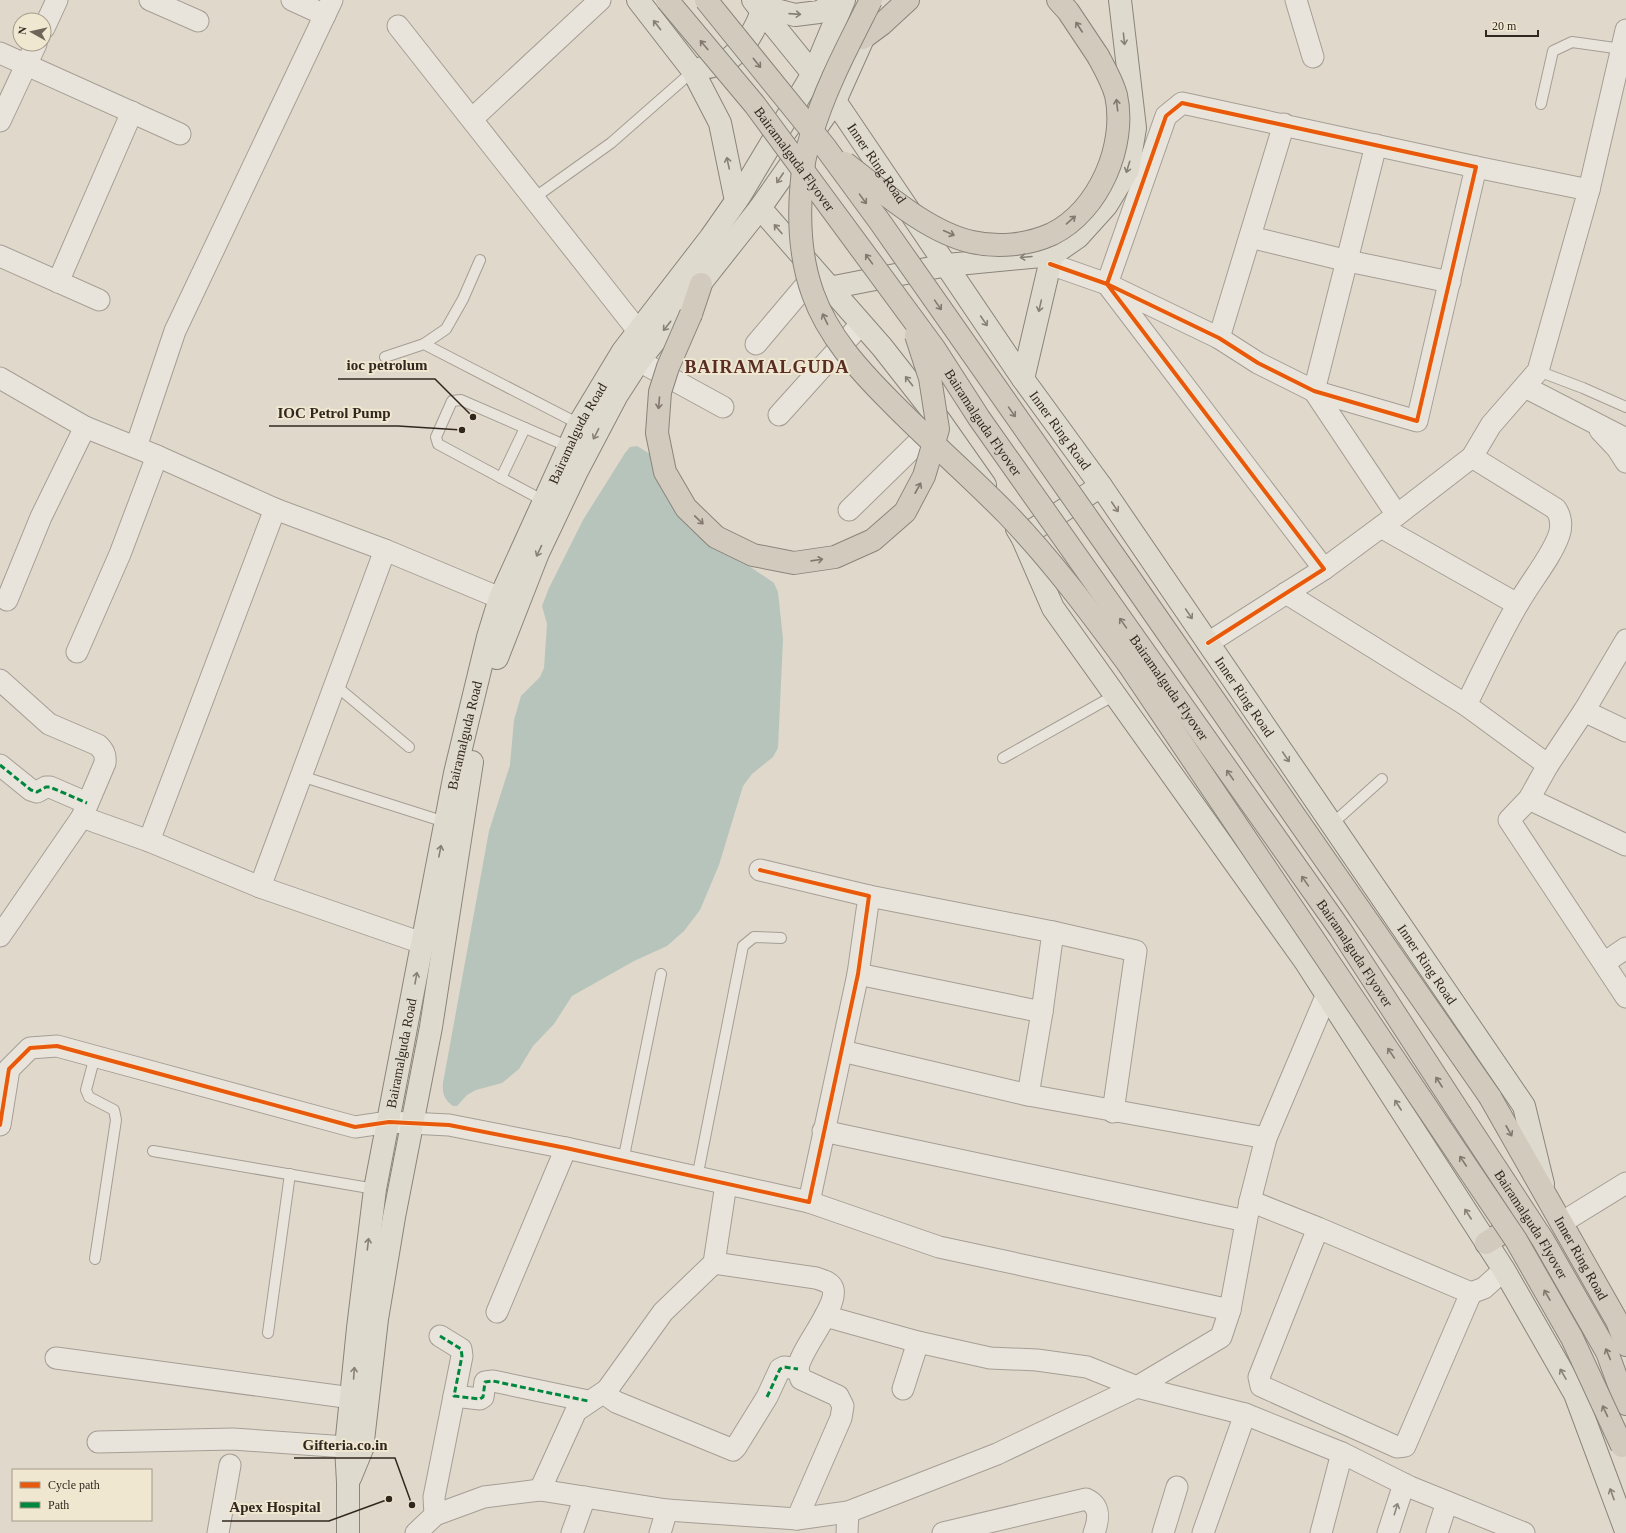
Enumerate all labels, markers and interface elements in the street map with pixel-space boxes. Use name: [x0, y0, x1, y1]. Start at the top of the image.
one-way arrow: [788, 10, 801, 17]
north arrow: [12, 12, 52, 52]
scale bar: [1486, 12, 1538, 38]
one-way arrow: [653, 19, 661, 30]
text: 20 m: [1492, 19, 1517, 33]
one-way arrow: [1075, 22, 1083, 33]
text: N: [16, 26, 29, 35]
one-way arrow: [1120, 32, 1127, 45]
one-way arrow: [700, 40, 709, 51]
one-way arrow: [753, 58, 761, 69]
one-way arrow: [1113, 98, 1121, 111]
street label: Bairamalguda Flyover: [751, 104, 838, 214]
street label: Inner Ring Road: [845, 120, 909, 206]
one-way arrow: [724, 157, 732, 170]
one-way arrow: [1124, 161, 1131, 174]
one-way arrow: [776, 172, 784, 183]
one-way arrow: [859, 193, 867, 204]
one-way arrow: [1065, 216, 1075, 225]
one-way arrow: [774, 224, 783, 234]
one-way arrow: [942, 230, 954, 237]
one-way arrow: [865, 254, 873, 265]
one-way arrow: [1020, 254, 1033, 261]
one-way arrow: [934, 299, 942, 310]
one-way arrow: [1036, 300, 1043, 313]
one-way arrow: [821, 314, 828, 326]
one-way arrow: [980, 315, 989, 326]
one-way arrow: [663, 320, 672, 331]
callout: ioc petrolum: [338, 352, 435, 379]
text: ioc petrolum: [347, 357, 428, 373]
district label: BAIRAMALGUDA: [685, 357, 850, 377]
street label: Bairamalguda Flyover: [942, 366, 1025, 479]
one-way arrow: [904, 375, 913, 386]
street label: Bairamalguda Road: [545, 380, 610, 486]
street label: Inner Ring Road: [1027, 388, 1094, 472]
one-way arrow: [655, 396, 663, 409]
callout: IOC Petrol Pump: [269, 399, 398, 426]
text: IOC Petrol Pump: [277, 405, 391, 421]
one-way arrow: [1008, 406, 1016, 417]
one-way arrow: [592, 428, 599, 440]
one-way arrow: [915, 482, 922, 494]
one-way arrow: [1112, 501, 1120, 513]
one-way arrow: [694, 515, 704, 525]
one-way arrow: [535, 544, 542, 556]
one-way arrow: [810, 556, 823, 564]
one-way arrow: [1185, 609, 1193, 620]
one-way arrow: [1119, 617, 1127, 628]
street label: Bairamalguda Flyover: [1127, 632, 1212, 743]
street label: Inner Ring Road: [1212, 654, 1277, 739]
street label: Bairamalguda Road: [444, 679, 485, 791]
one-way arrow: [1282, 751, 1290, 762]
one-way arrow: [1226, 769, 1235, 780]
one-way arrow: [436, 845, 444, 858]
one-way arrow: [1301, 875, 1309, 886]
street label: Bairamalguda Flyover: [1314, 896, 1396, 1010]
street label: Inner Ring Road: [1395, 921, 1460, 1007]
one-way arrow: [412, 972, 420, 985]
street label: Bairamalguda Road: [383, 997, 419, 1109]
one-way arrow: [1387, 1048, 1395, 1059]
one-way arrow: [1435, 1077, 1443, 1088]
one-way arrow: [1394, 1100, 1402, 1111]
one-way arrow: [1506, 1125, 1514, 1137]
one-way arrow: [1459, 1156, 1467, 1167]
street label: Bairamalguda Flyover: [1492, 1167, 1571, 1282]
one-way arrow: [1464, 1209, 1472, 1220]
street label: Inner Ring Road: [1552, 1214, 1611, 1302]
one-way arrow: [365, 1238, 372, 1251]
one-way arrow: [1543, 1289, 1551, 1301]
one-way arrow: [1603, 1349, 1611, 1361]
one-way arrow: [351, 1367, 358, 1380]
one-way arrow: [1559, 1368, 1567, 1380]
one-way arrow: [1601, 1405, 1609, 1417]
callout: Gifteria.co.in: [294, 1431, 395, 1458]
text: Gifteria.co.in: [303, 1437, 388, 1453]
legend: [12, 1469, 152, 1521]
text: Cycle path: [48, 1478, 100, 1492]
one-way arrow: [1608, 1489, 1616, 1501]
callout: Apex Hospital: [222, 1494, 329, 1521]
text: Path: [48, 1498, 69, 1512]
text: Apex Hospital: [229, 1499, 321, 1515]
one-way arrow: [1393, 1502, 1400, 1515]

